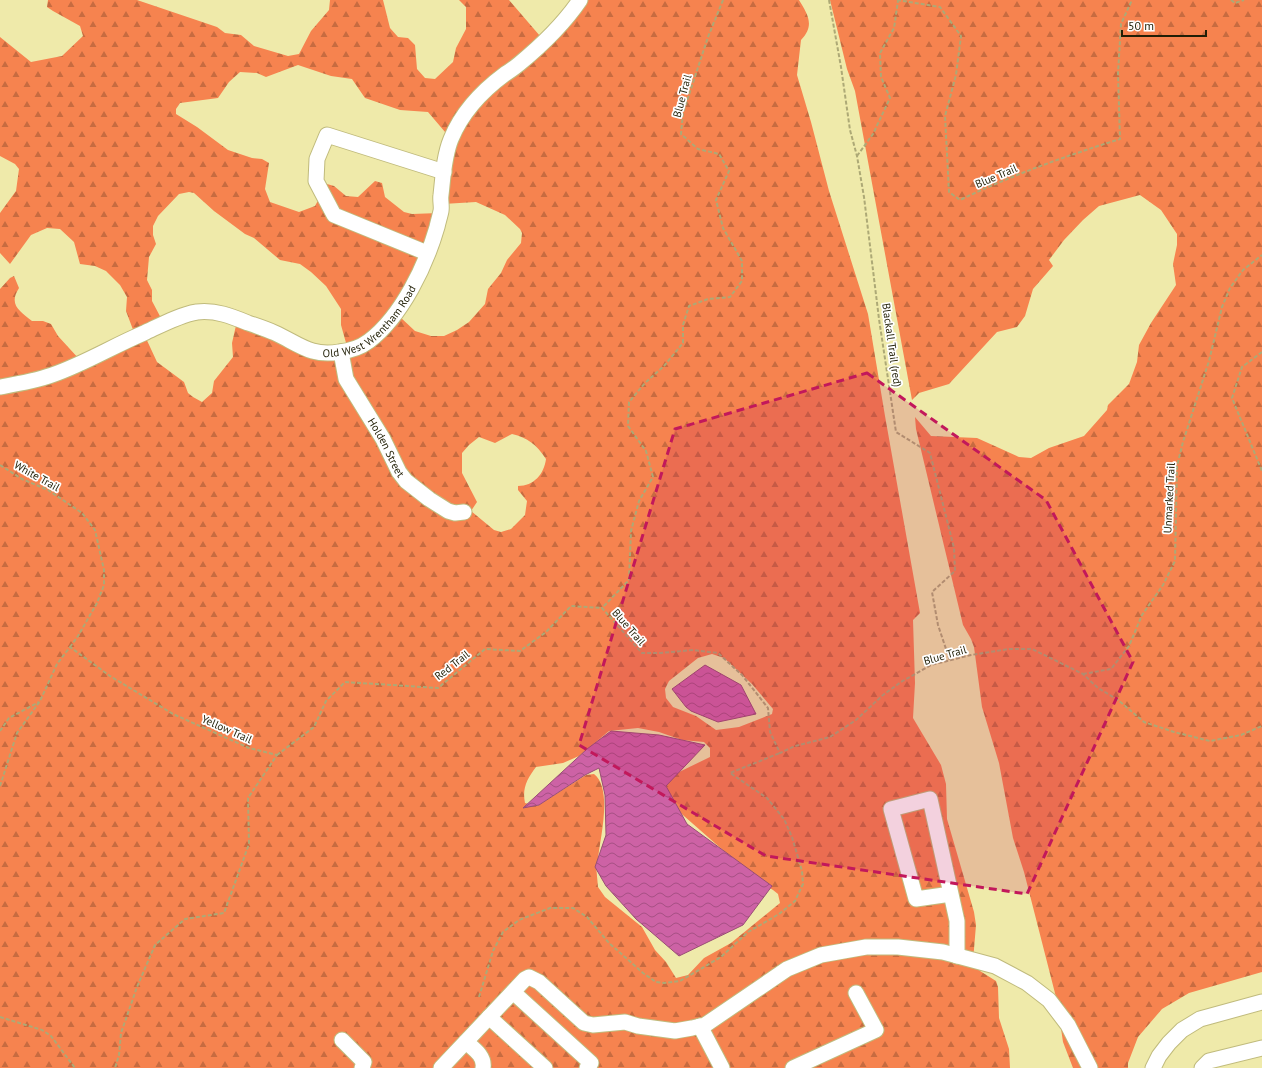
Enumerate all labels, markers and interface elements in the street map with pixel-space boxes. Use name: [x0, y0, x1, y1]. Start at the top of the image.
scale bar: [1122, 12, 1206, 38]
text: 50 m: [1128, 18, 1154, 33]
street label: Blue Trail: [670, 72, 695, 119]
street label: Blue Trail: [973, 161, 1020, 191]
street label: Old West Wrentham Road: [322, 283, 419, 360]
street label: Blackall Trail (red): [879, 302, 905, 388]
street label: Holden Street: [365, 415, 408, 480]
street label: White Trail: [12, 458, 63, 495]
street label: Unmarked Trail: [1160, 461, 1178, 534]
street label: Blue Trail: [609, 606, 649, 649]
street label: Blue Trail: [922, 642, 969, 668]
street label: Red Trail: [432, 647, 473, 683]
street label: Yellow Trail: [200, 712, 255, 747]

